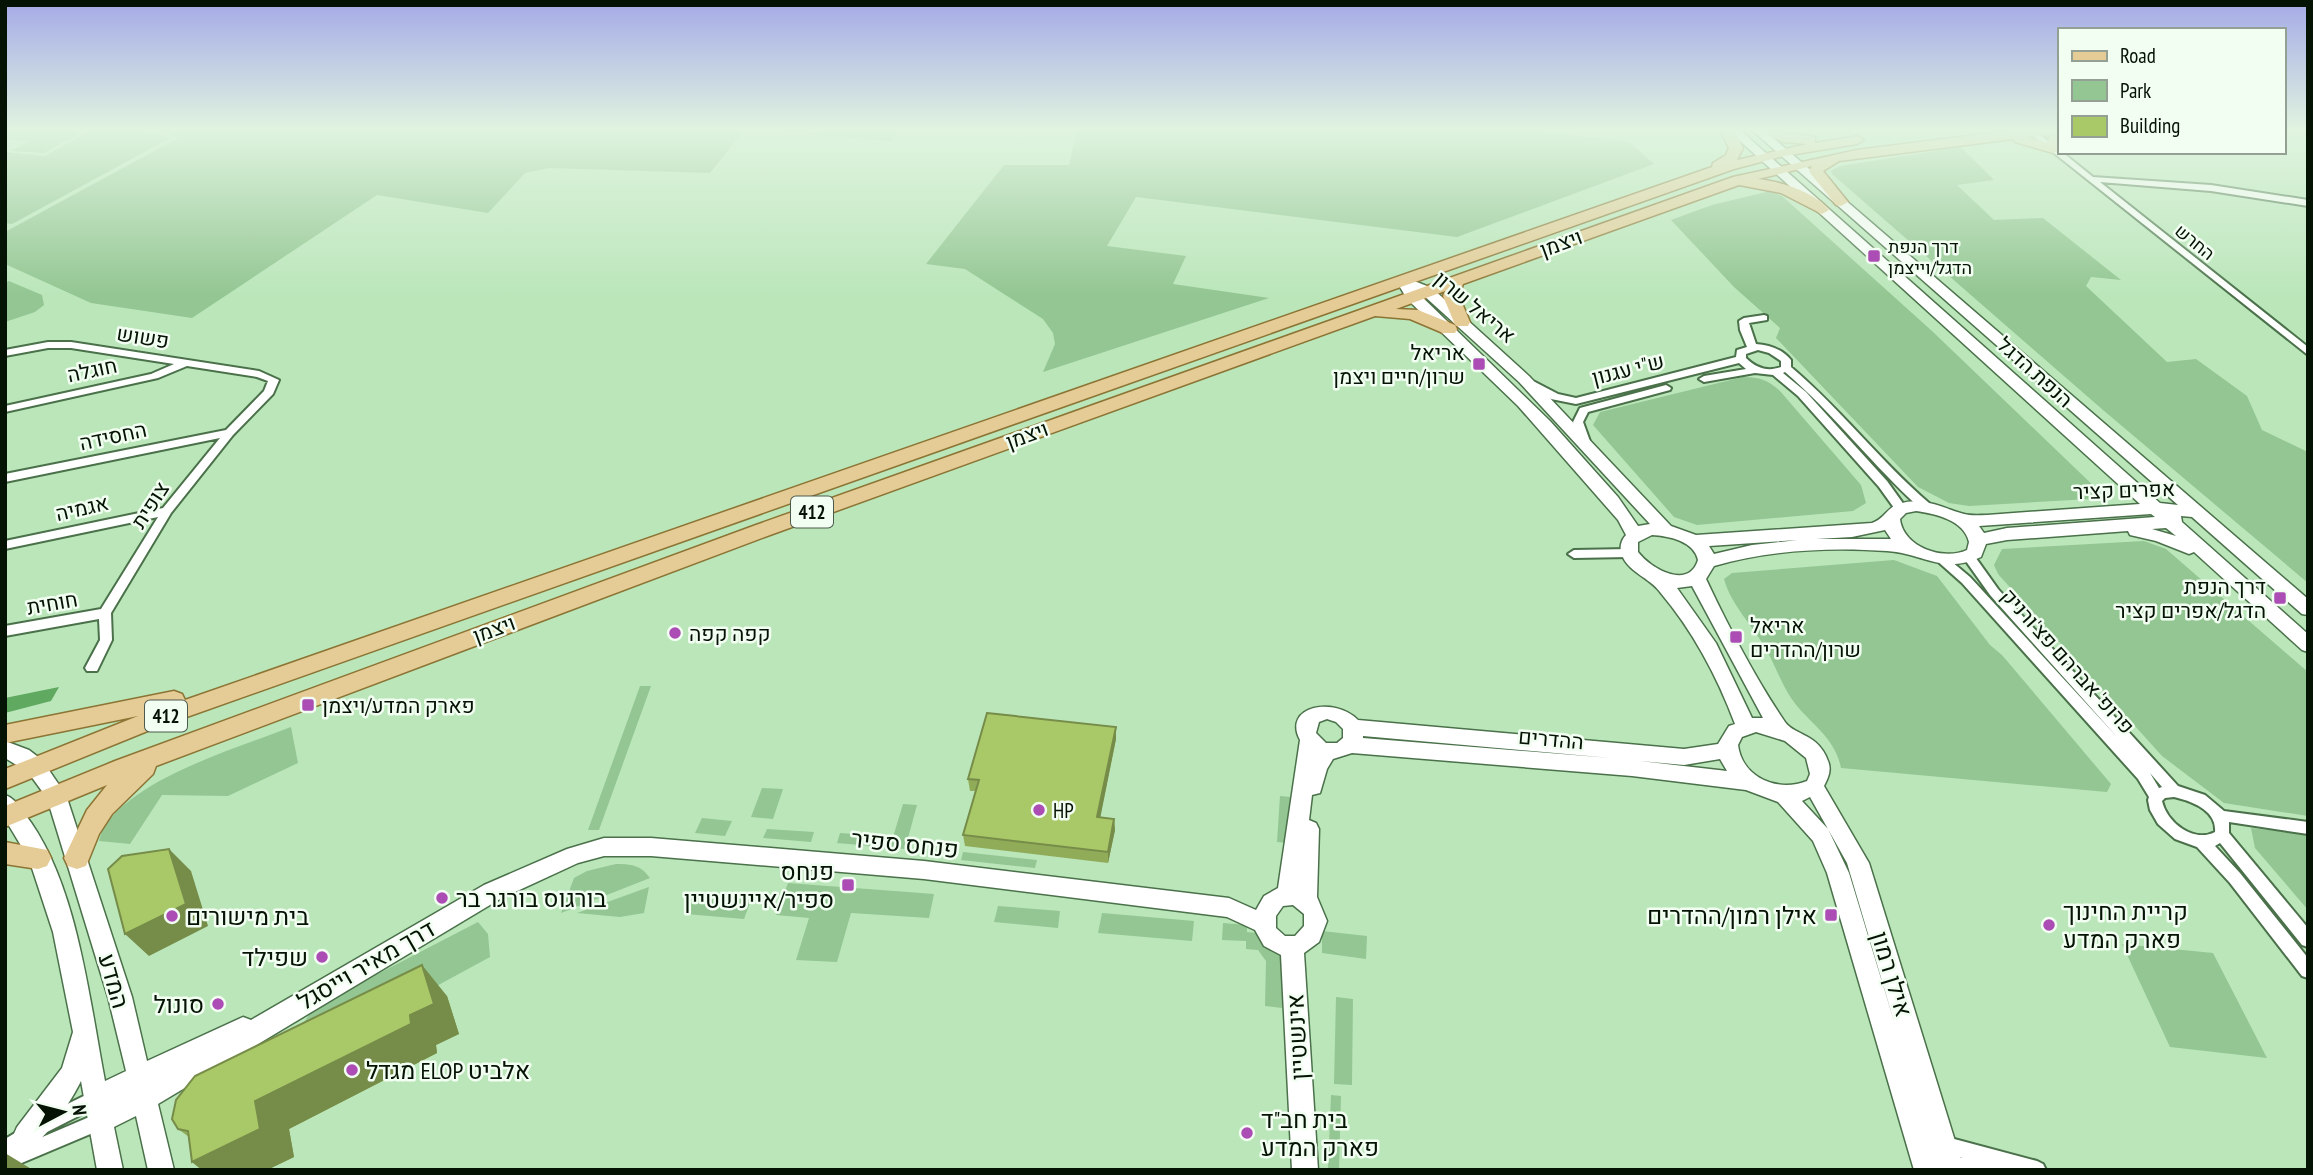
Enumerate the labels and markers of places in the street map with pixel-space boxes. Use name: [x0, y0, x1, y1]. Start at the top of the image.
place label: דרך הנפת הדגל/וייצמן: [1888, 235, 1972, 279]
marker: דרך הנפת הדגל/וייצמן: [1866, 248, 1882, 264]
place label: אריאל שרון/חיים ויצמן: [1333, 339, 1465, 390]
marker: אריאל שרון/חיים ויצמן: [1471, 356, 1487, 372]
place label: דרך הנפת הדגל/אפרים קציר: [2115, 573, 2266, 624]
marker: דרך הנפת הדגל/אפרים קציר: [2272, 590, 2288, 606]
place label: אריאל שרון/ההדרים: [1750, 612, 1861, 663]
place label: קפה קפה: [689, 620, 771, 647]
marker: קפה קפה: [667, 625, 683, 641]
marker: אריאל שרון/ההדרים: [1728, 629, 1744, 645]
place label: פארק המדע/ויצמן: [322, 692, 475, 719]
marker: פארק המדע/ויצמן: [300, 697, 316, 713]
place label: HP: [1053, 797, 1074, 824]
marker: HP: [1031, 802, 1047, 818]
place label: פנחס ספיר/איינשטיין: [684, 856, 834, 915]
marker: פנחס ספיר/איינשטיין: [840, 877, 856, 893]
place label: בורגוס בורגר בר: [456, 883, 607, 914]
marker: בורגוס בורגר בר: [434, 890, 450, 906]
place label: קריית החינוך פארק המדע: [2063, 896, 2188, 955]
place label: אילן רמון/ההדרים: [1647, 900, 1817, 931]
place label: בית מישורים: [186, 901, 309, 932]
marker: אילן רמון/ההדרים: [1823, 907, 1839, 923]
marker: בית מישורים: [164, 908, 180, 924]
marker: קריית החינוך פארק המדע: [2041, 917, 2057, 933]
place label: שפילד: [242, 942, 308, 973]
marker: שפילד: [314, 949, 330, 965]
place label: סונול: [154, 989, 204, 1020]
marker: סונול: [210, 996, 226, 1012]
place label: מגדל ELOP אלביט: [366, 1055, 530, 1086]
marker: מגדל ELOP אלביט: [344, 1062, 360, 1078]
place label: בית חב"ד פארק המדע: [1261, 1104, 1379, 1163]
marker: בית חב"ד פארק המדע: [1239, 1125, 1255, 1141]

